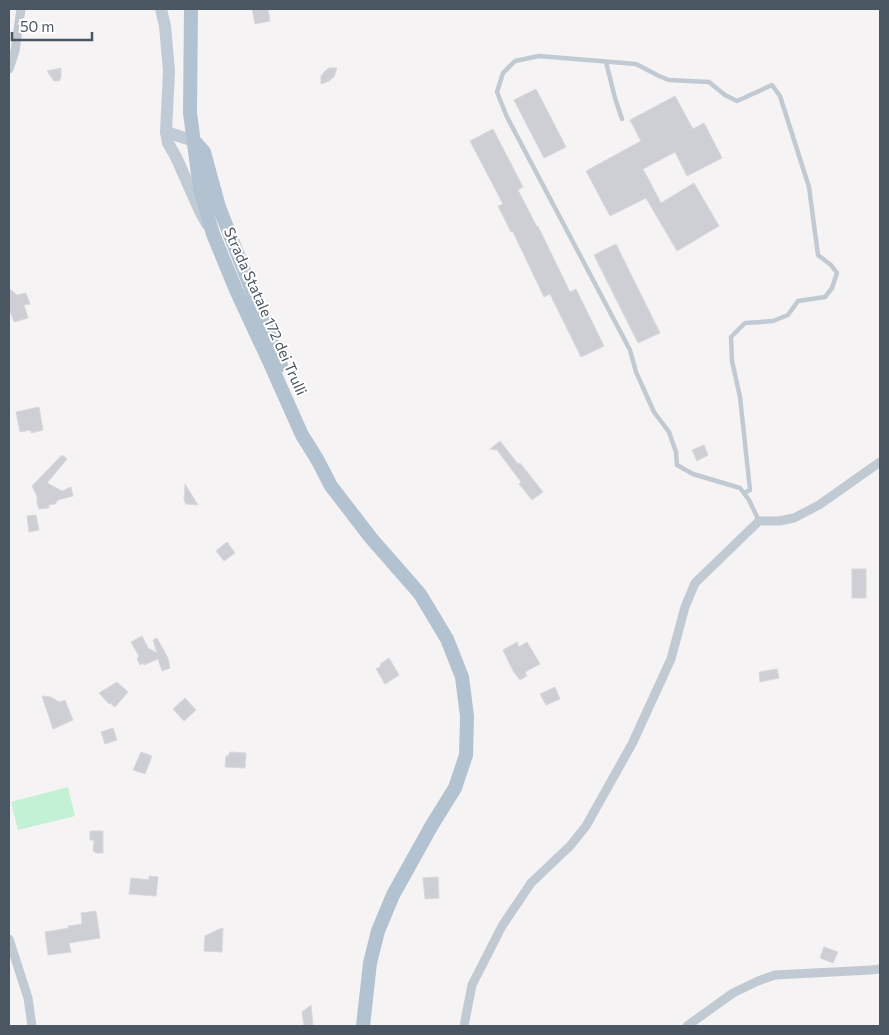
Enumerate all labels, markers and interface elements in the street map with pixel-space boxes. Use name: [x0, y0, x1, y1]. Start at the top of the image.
scale bar: [12, 10, 92, 42]
text: 50 m: [20, 17, 54, 35]
street label: Strada Statale 172 dei Trulli: [221, 224, 311, 398]

